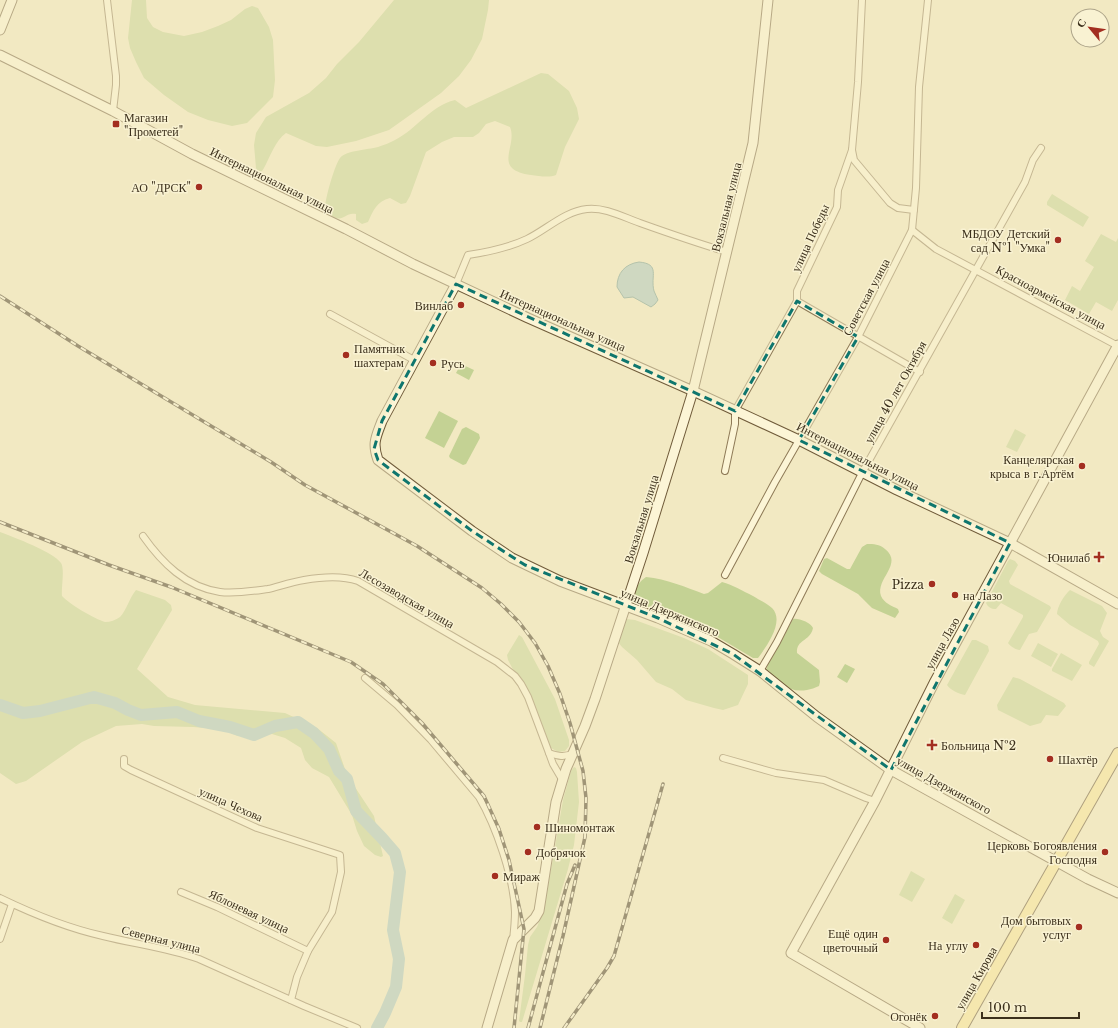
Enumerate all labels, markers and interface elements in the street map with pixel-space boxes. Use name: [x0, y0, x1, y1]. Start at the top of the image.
north arrow: [1070, 8, 1110, 48]
text: С: [1073, 16, 1089, 30]
place label: Магазин "Прометей": [124, 110, 183, 139]
marker: Магазин "Прометей": [111, 119, 121, 129]
street label: Интернациональная улица: [208, 143, 337, 217]
street label: Вокзальная улица: [708, 160, 745, 253]
place label: АО "ДРСК": [131, 180, 191, 195]
marker: АО "ДРСК": [194, 182, 204, 192]
street label: улица Победы: [788, 202, 832, 274]
place label: МБДОУ Детский сад №1 "Умка": [962, 226, 1051, 255]
marker: МБДОУ Детский сад №1 "Умка": [1053, 235, 1063, 245]
street label: Советская улица: [839, 255, 893, 338]
street label: Красноармейская улица: [993, 262, 1109, 333]
street label: Интернациональная улица: [498, 286, 629, 355]
place label: Винлаб: [415, 298, 453, 313]
marker: Винлаб: [456, 300, 466, 310]
street label: улица 40 лет Октября: [861, 338, 930, 446]
place label: Памятник шахтерам: [354, 341, 405, 370]
marker: Памятник шахтерам: [341, 350, 351, 360]
place label: Русь: [441, 356, 465, 371]
marker: Русь: [428, 358, 438, 368]
street label: Интернациональная улица: [794, 418, 923, 494]
place label: Канцелярская крыса в г.Артём: [990, 452, 1074, 481]
marker: Канцелярская крыса в г.Артём: [1077, 461, 1087, 471]
street label: Вокзальная улица: [620, 472, 662, 565]
place label: Юнилаб: [1047, 550, 1090, 565]
marker: Юнилаб: [1093, 551, 1105, 563]
street label: Лесозаводская улица: [357, 565, 458, 632]
place label: Pizza: [892, 577, 924, 592]
marker: Pizza: [927, 579, 937, 589]
street label: улица Дзержинского: [618, 584, 722, 640]
place label: на Лазо: [963, 588, 1002, 603]
marker: на Лазо: [950, 590, 960, 600]
street label: улица Лазо: [922, 614, 962, 672]
place label: Больница №2: [941, 738, 1016, 753]
marker: Больница №2: [926, 739, 938, 751]
place label: Шахтёр: [1058, 752, 1098, 767]
street label: улица Дзержинского: [894, 753, 994, 817]
marker: Шахтёр: [1045, 754, 1055, 764]
street label: улица Чехова: [197, 783, 266, 825]
place label: Шиномонтаж: [545, 820, 615, 835]
marker: Шиномонтаж: [532, 822, 542, 832]
place label: Церковь Богоявления Господня: [987, 838, 1097, 867]
place label: Добрячок: [536, 845, 586, 860]
marker: Добрячок: [523, 847, 533, 857]
marker: Церковь Богоявления Господня: [1100, 847, 1110, 857]
place label: Мираж: [503, 869, 540, 884]
marker: Мираж: [490, 871, 500, 881]
street label: Яблоневая улица: [206, 886, 292, 936]
place label: Дом бытовых услуг: [1001, 913, 1071, 942]
street label: Северная улица: [120, 922, 203, 956]
marker: Дом бытовых услуг: [1074, 922, 1084, 932]
place label: Ещё один цветочный: [823, 926, 879, 955]
marker: Ещё один цветочный: [881, 935, 891, 945]
place label: На углу: [928, 938, 968, 953]
marker: На углу: [971, 940, 981, 950]
street label: улица Кирова: [952, 943, 1000, 1012]
scale bar: [982, 994, 1079, 1020]
text: 100 m: [988, 1000, 1027, 1015]
place label: Огонёк: [890, 1009, 927, 1024]
marker: Огонёк: [930, 1011, 940, 1021]

